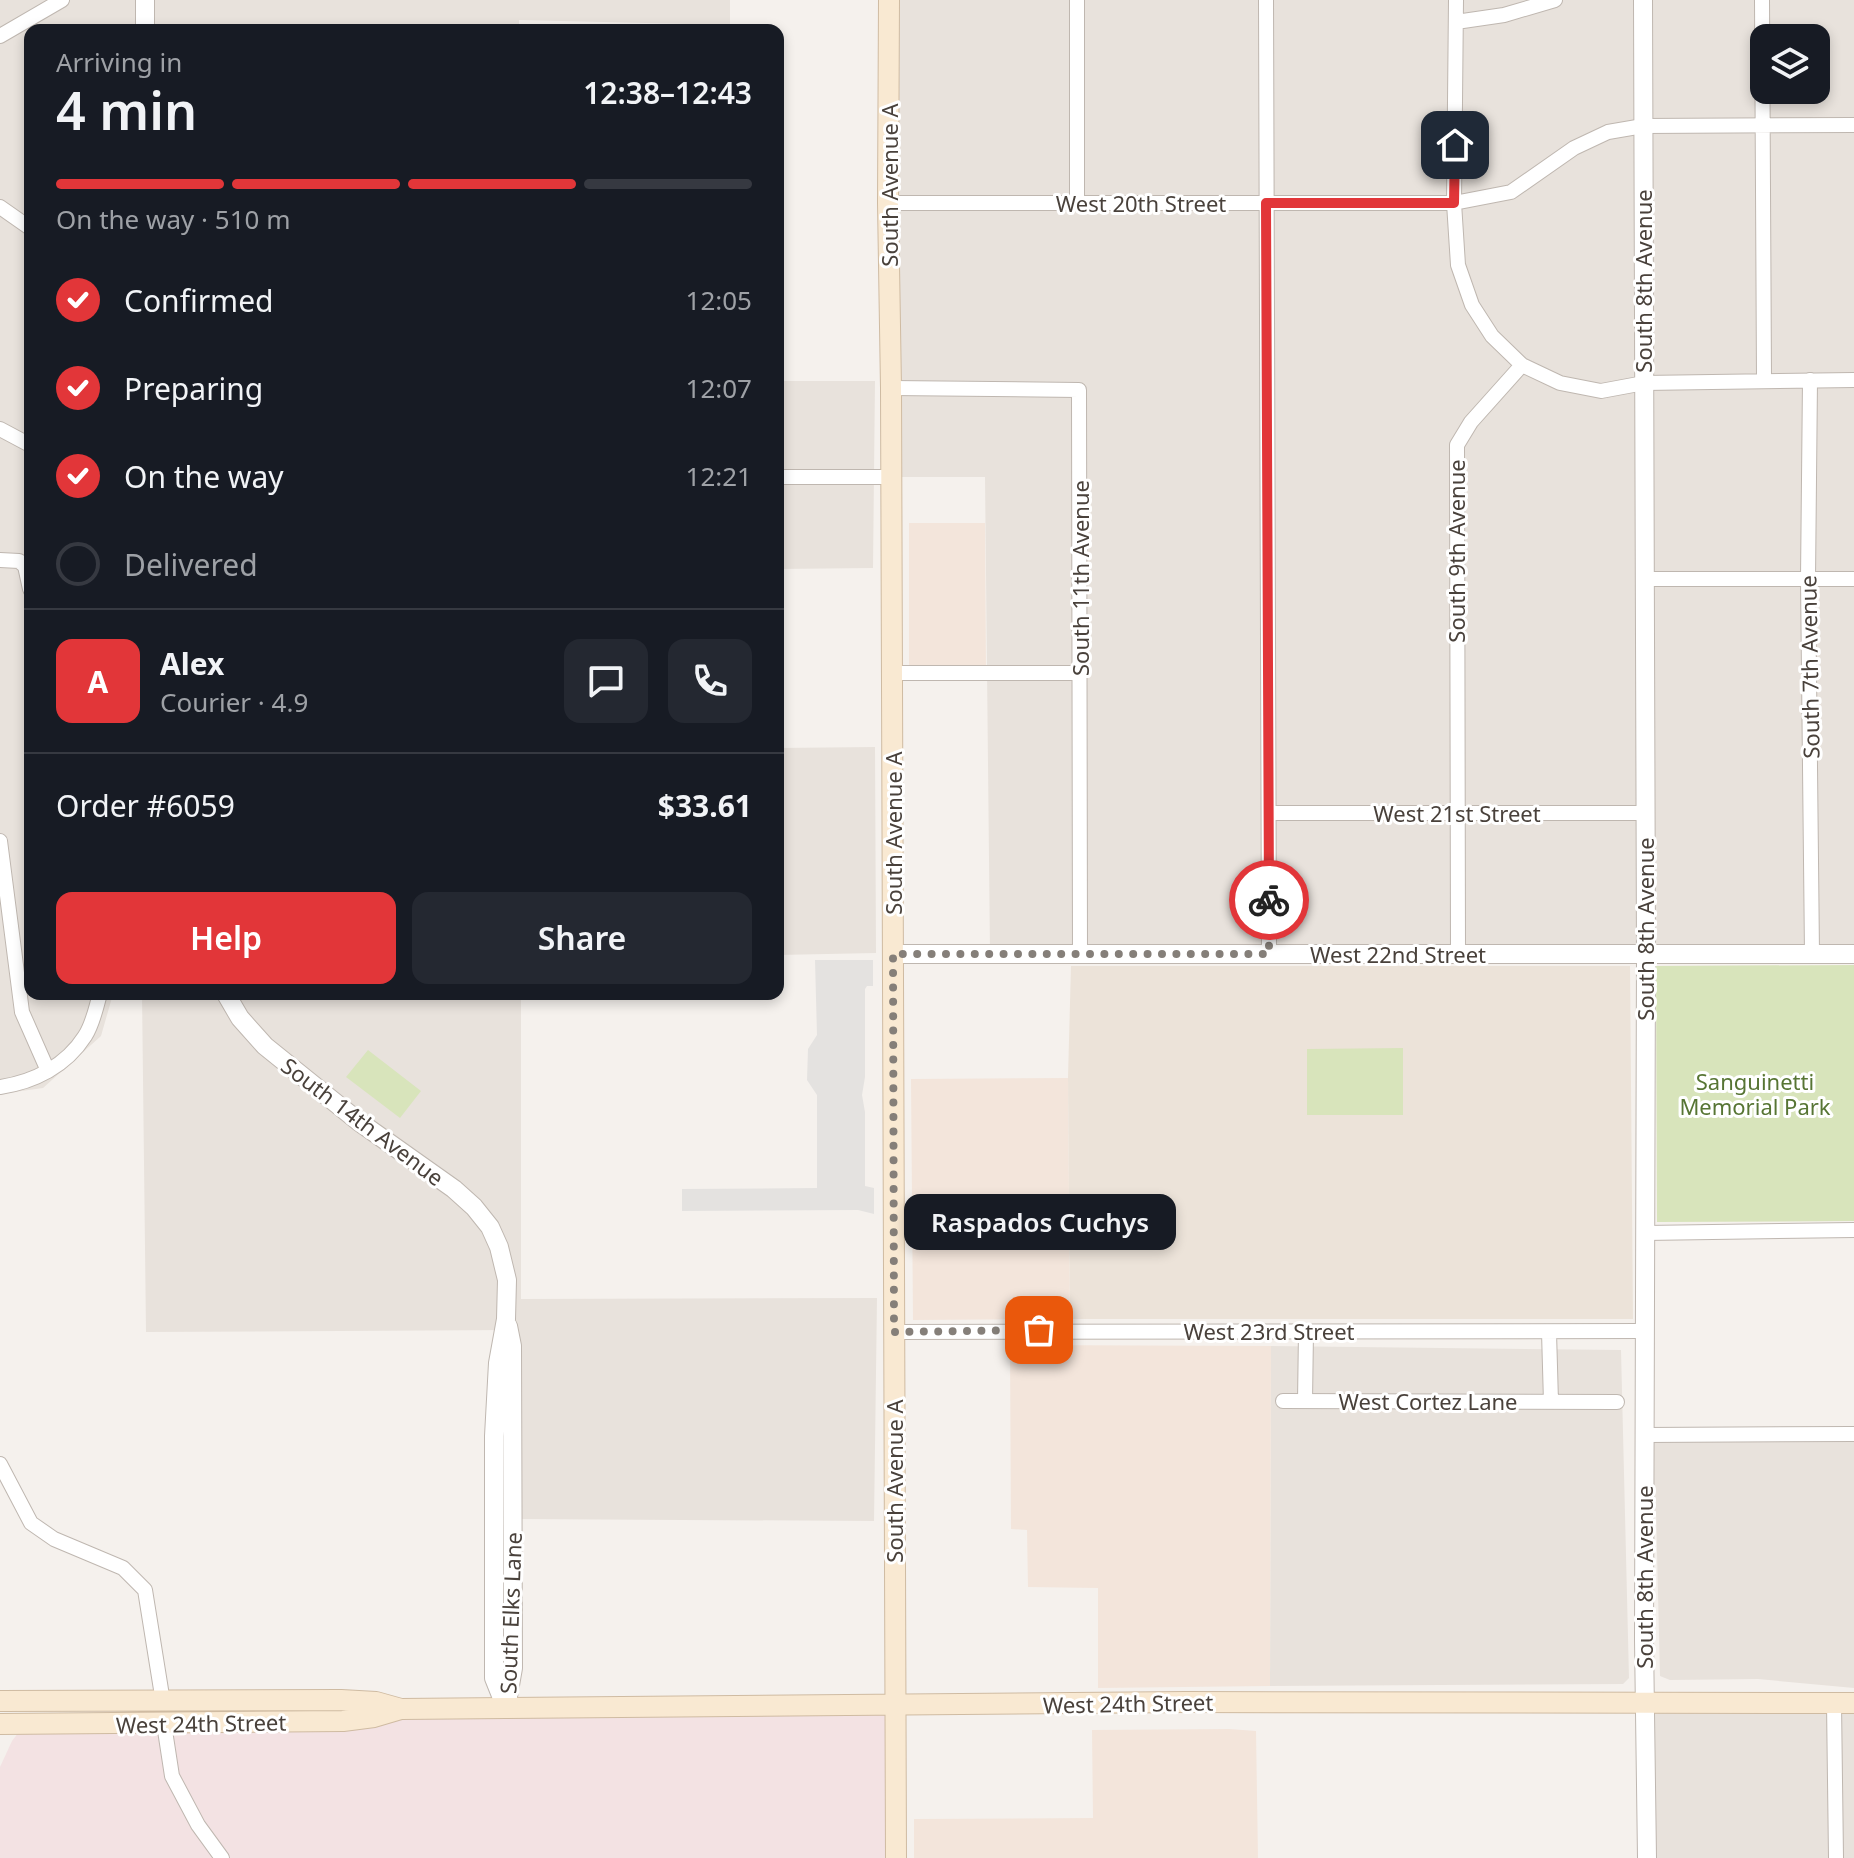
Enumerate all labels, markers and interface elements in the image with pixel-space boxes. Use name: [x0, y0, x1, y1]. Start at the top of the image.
map controls: [1750, 24, 1830, 104]
button: layers: [1750, 24, 1830, 104]
text: Arriving in: [56, 44, 182, 80]
text: 12:38–12:43: [583, 72, 752, 113]
text: 4 min: [56, 74, 197, 145]
street label: South Avenue A: [874, 102, 904, 267]
pin: [1421, 111, 1489, 179]
icon: home: [1433, 123, 1477, 167]
street label: West 20th Street: [1056, 188, 1226, 218]
street label: South 8th Avenue: [1628, 189, 1658, 373]
text: On the way · 510 m: [56, 201, 290, 237]
icon: check: [56, 278, 100, 322]
text: Confirmed: [124, 280, 274, 321]
text: 12:05: [686, 282, 752, 318]
icon: check: [56, 366, 100, 410]
text: Preparing: [124, 368, 263, 409]
text: 12:07: [686, 370, 752, 406]
icon: check: [56, 454, 100, 498]
text: On the way: [124, 456, 284, 497]
text: 12:21: [686, 458, 752, 494]
street label: South 9th Avenue: [1441, 459, 1471, 643]
street label: South 11th Avenue: [1065, 480, 1095, 676]
text: Delivered: [124, 544, 258, 585]
street label: South 7th Avenue: [1792, 575, 1826, 759]
button: chat: [564, 639, 648, 723]
button: phone: [668, 639, 752, 723]
text: Alex: [160, 643, 224, 684]
text: A: [88, 661, 108, 702]
text: Courier · 4.9: [160, 684, 308, 720]
street label: South Avenue A: [878, 750, 908, 915]
text: Order #6059: [56, 785, 235, 826]
text: $33.61: [658, 785, 752, 826]
street label: West 21st Street: [1373, 798, 1541, 828]
street label: South 8th Avenue: [1630, 837, 1660, 1021]
courier: [1229, 860, 1309, 940]
icon: bike: [1247, 878, 1291, 922]
button: Help: [56, 892, 396, 984]
button: Share: [412, 892, 752, 984]
street label: West 22nd Street: [1310, 939, 1486, 969]
street label: South 14th Avenue: [276, 1050, 450, 1192]
park label: Sanguinetti Memorial Park: [1679, 1066, 1831, 1121]
callout: Raspados Cuchys: [903, 1194, 1175, 1250]
text: Raspados Cuchys: [931, 1204, 1149, 1240]
pin: [1005, 1296, 1073, 1364]
icon: bag: [1017, 1308, 1061, 1352]
street label: West 23rd Street: [1183, 1316, 1355, 1346]
street label: West Cortez Lane: [1339, 1386, 1518, 1416]
street label: South Avenue A: [879, 1398, 909, 1563]
street label: South 8th Avenue: [1629, 1485, 1659, 1669]
street label: South Elks Lane: [492, 1532, 528, 1694]
street label: West 24th Street: [1043, 1687, 1214, 1719]
street label: West 24th Street: [116, 1707, 287, 1739]

